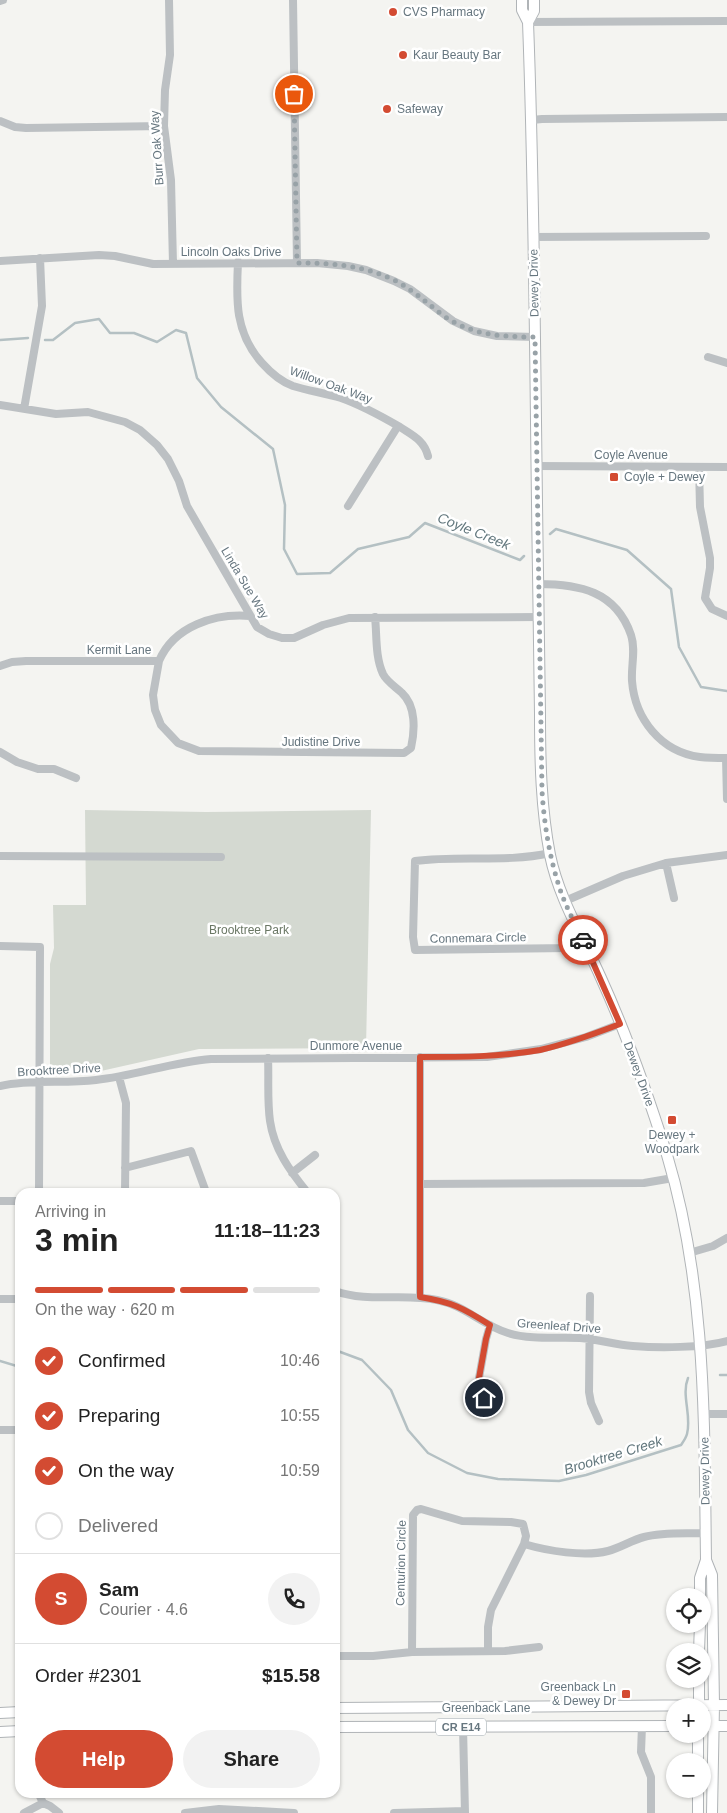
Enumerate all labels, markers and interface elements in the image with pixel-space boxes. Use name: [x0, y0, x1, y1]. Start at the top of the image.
place label: CVS Pharmacy: [403, 5, 485, 19]
marker: CVS Pharmacy: [387, 6, 399, 18]
place label: Kaur Beauty Bar: [413, 48, 501, 62]
marker: Kaur Beauty Bar: [397, 49, 409, 61]
pin: [273, 73, 315, 115]
icon: bag: [280, 80, 308, 108]
place label: Safeway: [397, 102, 443, 116]
marker: Safeway: [381, 103, 393, 115]
street label: Burr Oak Way: [147, 110, 167, 186]
street label: Lincoln Oaks Drive: [181, 245, 282, 259]
street label: Dewey Drive: [526, 249, 542, 317]
street label: Willow Oak Way: [288, 364, 374, 406]
street label: Coyle Avenue: [594, 448, 668, 462]
place label: Coyle + Dewey: [624, 470, 705, 484]
marker: Coyle + Dewey: [608, 471, 620, 483]
water label: Coyle Creek: [435, 509, 514, 553]
street label: Linda Sue Way: [218, 545, 272, 621]
street label: Kermit Lane: [87, 643, 152, 657]
street label: Judistine Drive: [282, 735, 361, 749]
courier: [558, 915, 608, 965]
park label: Brooktree Park: [209, 923, 290, 937]
icon: car: [569, 926, 597, 954]
street label: Connemara Circle: [430, 930, 527, 946]
street label: Dunmore Avenue: [310, 1039, 403, 1053]
street label: Dewey Drive: [621, 1040, 657, 1109]
street label: Brooktree Drive: [17, 1061, 101, 1079]
marker: Dewey + Woodpark: [666, 1114, 678, 1126]
place label: Dewey + Woodpark: [645, 1128, 700, 1156]
text: Arriving in: [35, 1203, 106, 1220]
text: 11:18–11:23: [214, 1220, 320, 1241]
text: 3 min: [35, 1222, 119, 1258]
text: On the way · 620 m: [35, 1301, 175, 1318]
street label: Greenleaf Drive: [517, 1316, 602, 1336]
icon: check: [35, 1347, 63, 1375]
text: Confirmed: [78, 1350, 166, 1371]
text: 10:46: [280, 1352, 320, 1369]
pin: [463, 1377, 505, 1419]
icon: home: [470, 1384, 498, 1412]
icon: check: [35, 1402, 63, 1430]
text: Preparing: [78, 1405, 160, 1426]
text: 10:55: [280, 1407, 320, 1424]
water label: Brooktree Creek: [562, 1432, 665, 1478]
street label: Dewey Drive: [697, 1437, 713, 1505]
icon: check: [35, 1457, 63, 1485]
text: On the way: [78, 1460, 174, 1481]
text: 10:59: [280, 1462, 320, 1479]
text: Delivered: [78, 1515, 158, 1536]
street label: Centurion Circle: [393, 1520, 409, 1606]
button: phone: [268, 1573, 320, 1625]
text: Sam: [99, 1579, 139, 1600]
text: S: [55, 1588, 67, 1609]
map controls: [666, 1588, 711, 1798]
button: locate: [666, 1588, 711, 1633]
text: Courier · 4.6: [99, 1601, 188, 1618]
button: layers: [666, 1643, 711, 1688]
text: Order #2301: [35, 1665, 142, 1686]
text: $15.58: [262, 1665, 320, 1686]
place label: Greenback Ln & Dewey Dr: [541, 1680, 616, 1708]
marker: Greenback Ln & Dewey Dr: [620, 1688, 632, 1700]
button: +: [666, 1698, 711, 1743]
street label: Greenback Lane: [442, 1701, 531, 1715]
road number: CR E14: [436, 1718, 486, 1735]
button: Help: [35, 1730, 173, 1788]
button: Share: [183, 1730, 320, 1788]
button: −: [666, 1753, 711, 1798]

